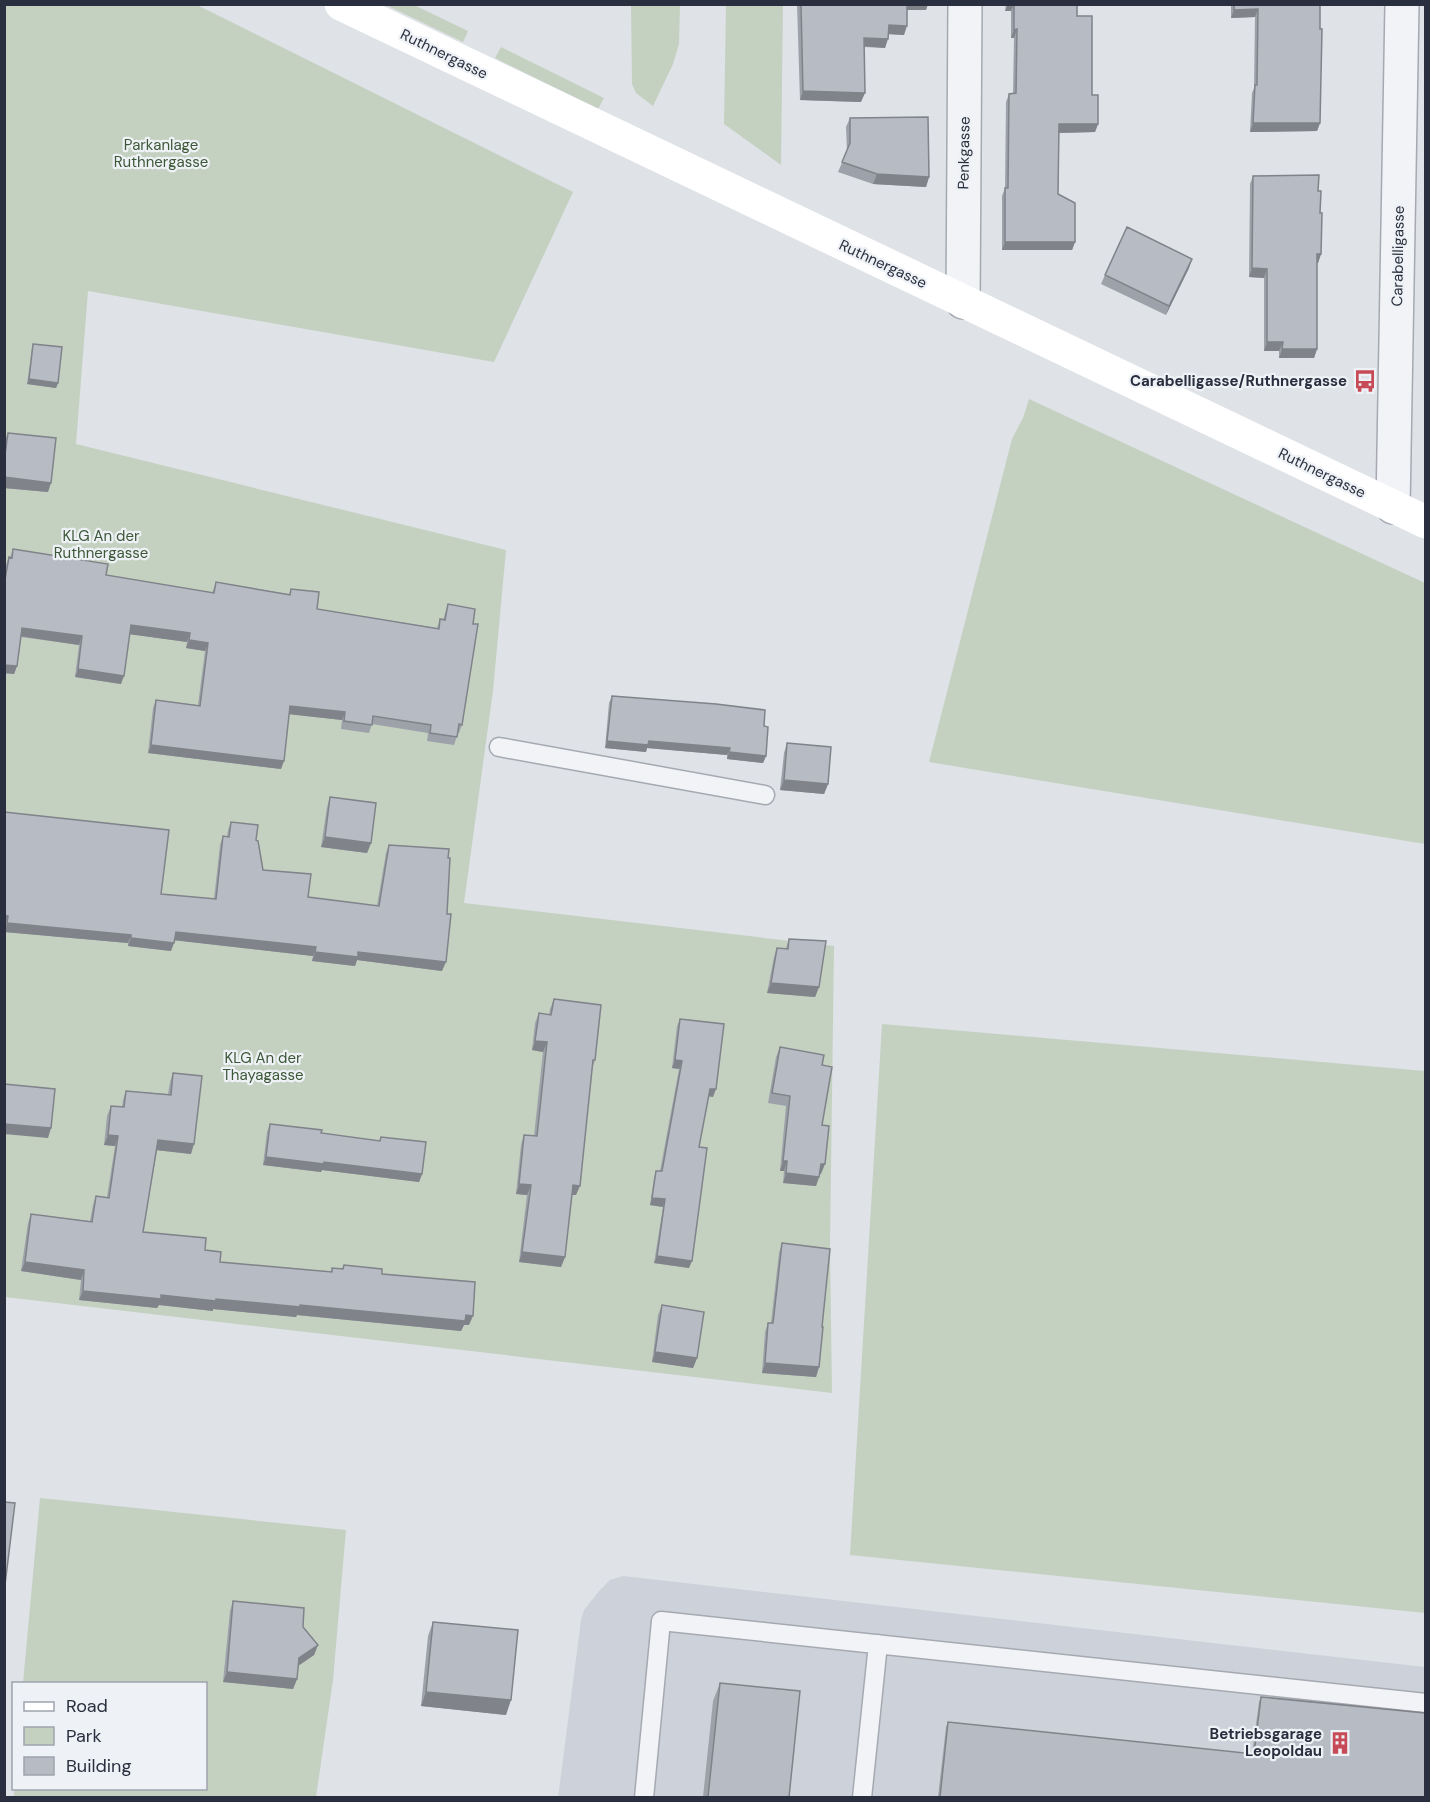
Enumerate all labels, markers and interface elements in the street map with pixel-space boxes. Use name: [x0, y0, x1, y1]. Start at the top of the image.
street label: Ruthnergasse: [397, 24, 491, 84]
street label: Penkgasse: [953, 116, 975, 190]
park label: Parkanlage Ruthnergasse: [114, 135, 208, 172]
street label: Carabelligasse: [1387, 205, 1409, 307]
street label: Ruthnergasse: [836, 235, 930, 293]
bus stop icon: Carabelligasse/Ruthnergasse: [1352, 368, 1378, 394]
place label: Carabelligasse/Ruthnergasse: [1130, 371, 1347, 391]
street label: Ruthnergasse: [1275, 443, 1369, 503]
park label: KLG An der Ruthnergasse: [54, 526, 148, 563]
park label: KLG An der Thayagasse: [222, 1048, 304, 1085]
legend: [12, 1682, 207, 1790]
text: Road: [66, 1694, 108, 1718]
text: Park: [66, 1724, 102, 1748]
place label: Betriebsgarage Leopoldau: [1210, 1724, 1322, 1761]
building icon: Betriebsgarage Leopoldau: [1327, 1730, 1353, 1756]
text: Building: [66, 1754, 131, 1778]

